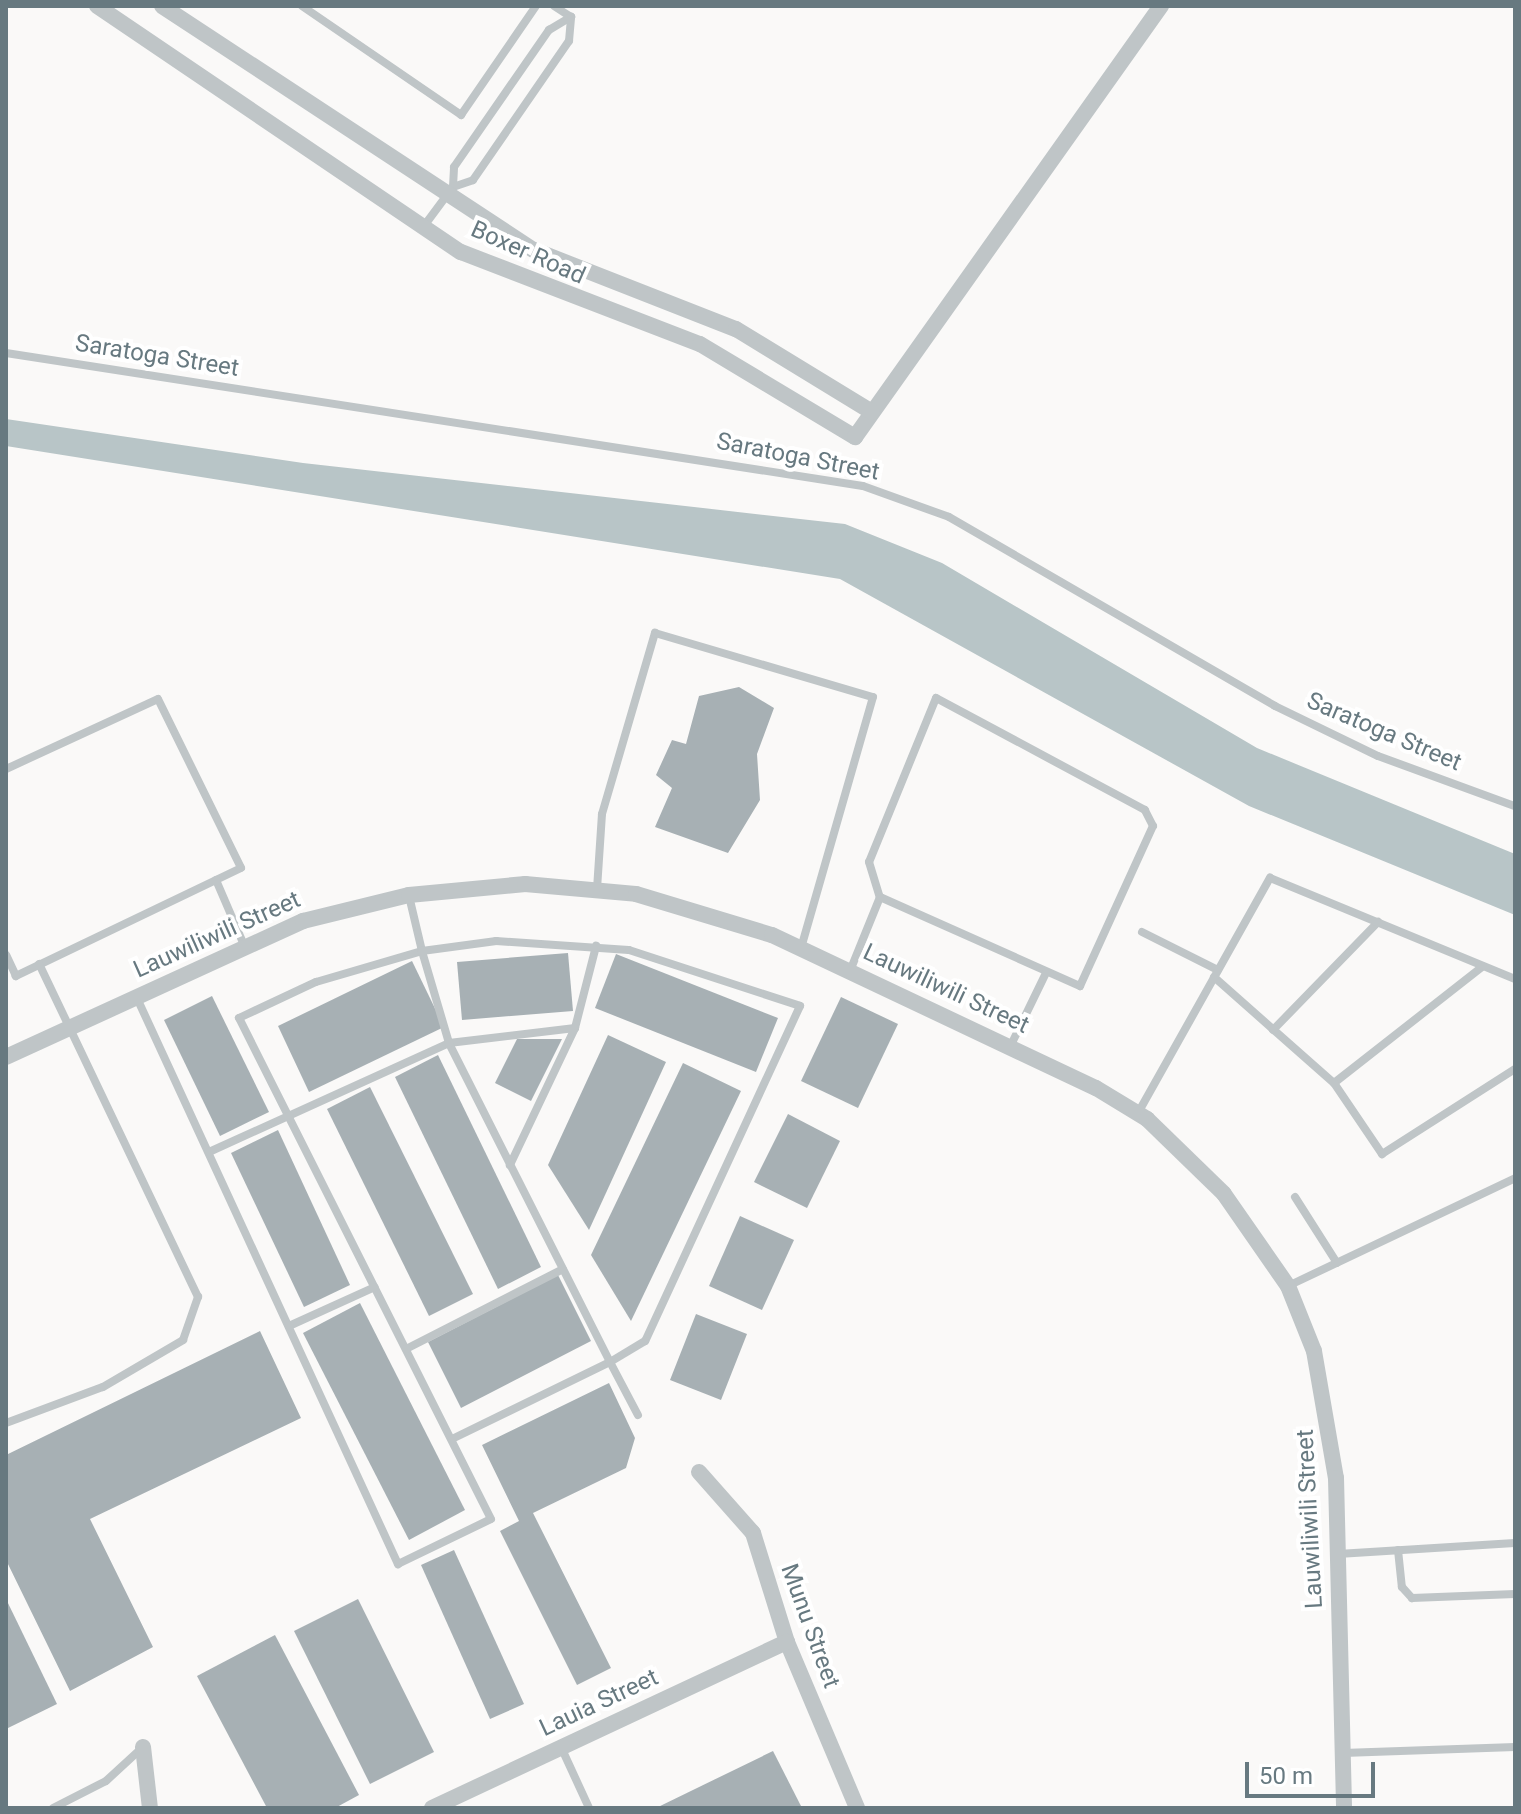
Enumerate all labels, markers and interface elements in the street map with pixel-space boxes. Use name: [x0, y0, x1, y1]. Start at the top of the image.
street label: Boxer Road: [466, 215, 590, 291]
street label: Saratoga Street: [73, 329, 241, 383]
street label: Saratoga Street: [714, 427, 882, 487]
street label: Saratoga Street: [1302, 686, 1466, 778]
street label: Lauwiliwili Street: [129, 885, 305, 985]
street label: Lauwiliwili Street: [859, 938, 1033, 1040]
street label: Lauwiliwili Street: [1291, 1429, 1329, 1609]
street label: Munu Street: [774, 1560, 846, 1692]
street label: Lauia Street: [535, 1663, 663, 1743]
scale bar: [1249, 1746, 1379, 1796]
text: 50 m: [1259, 1762, 1313, 1790]

